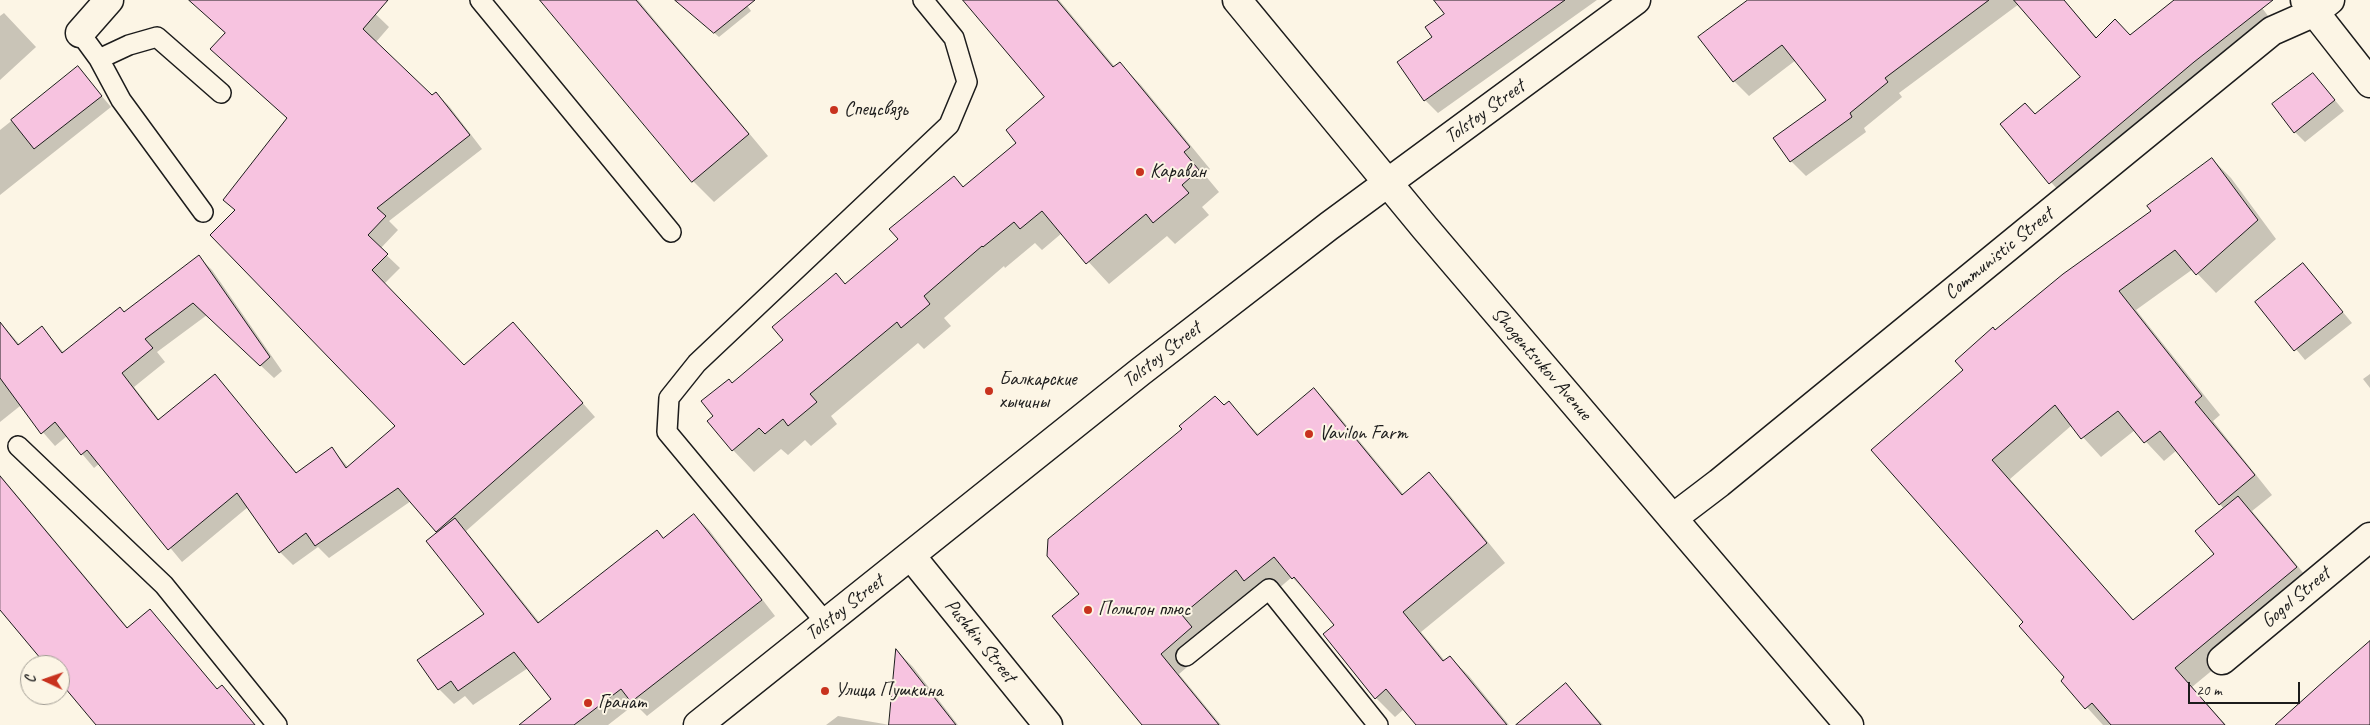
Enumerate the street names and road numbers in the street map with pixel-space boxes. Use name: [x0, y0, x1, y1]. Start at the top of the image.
street label: Tolstoy Street: [1440, 75, 1530, 149]
street label: Communistic Street: [1940, 203, 2058, 305]
street label: Shogentsukov Avenue: [1485, 303, 1597, 425]
street label: Tolstoy Street: [1118, 317, 1206, 393]
street label: Gogol Street: [2257, 562, 2335, 634]
street label: Tolstoy Street: [801, 570, 889, 646]
street label: Pushkin Street: [939, 594, 1021, 688]

